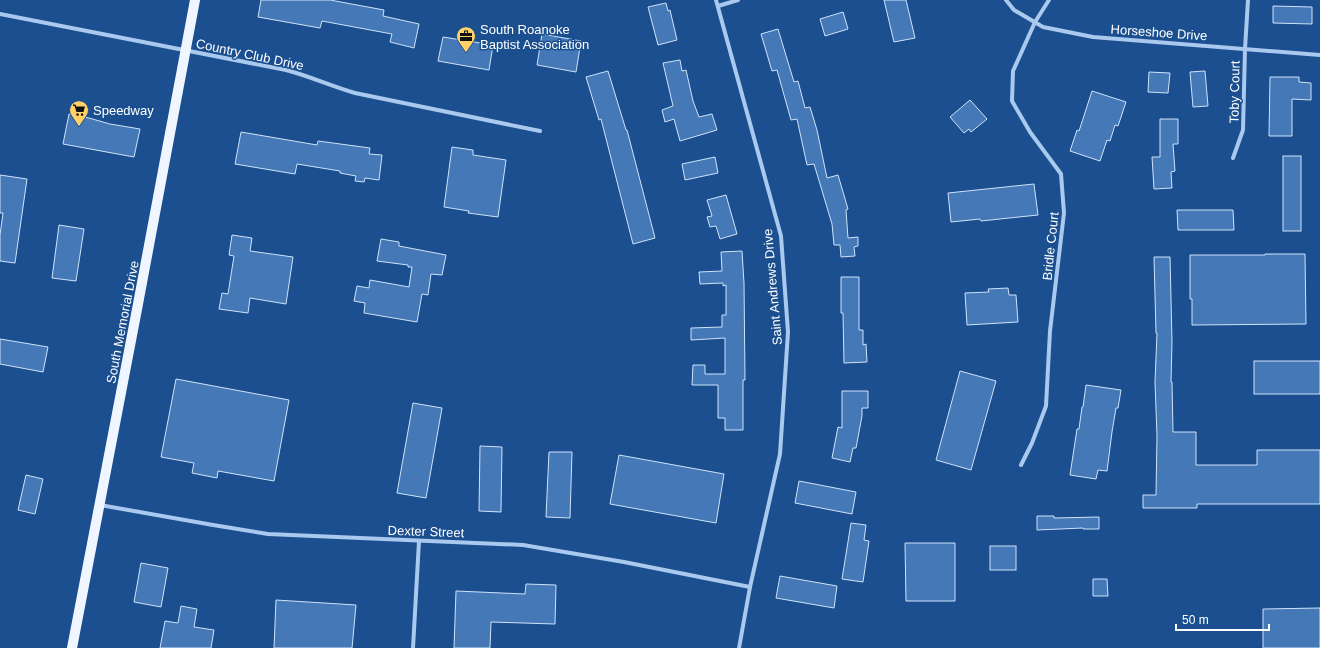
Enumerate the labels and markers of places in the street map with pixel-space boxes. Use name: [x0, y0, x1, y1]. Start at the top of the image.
place label: South Roanoke Baptist Association: [480, 22, 589, 52]
office icon: South Roanoke Baptist Association: [455, 25, 477, 53]
supermarket icon: Speedway: [68, 99, 90, 127]
place label: Speedway: [93, 103, 154, 118]

